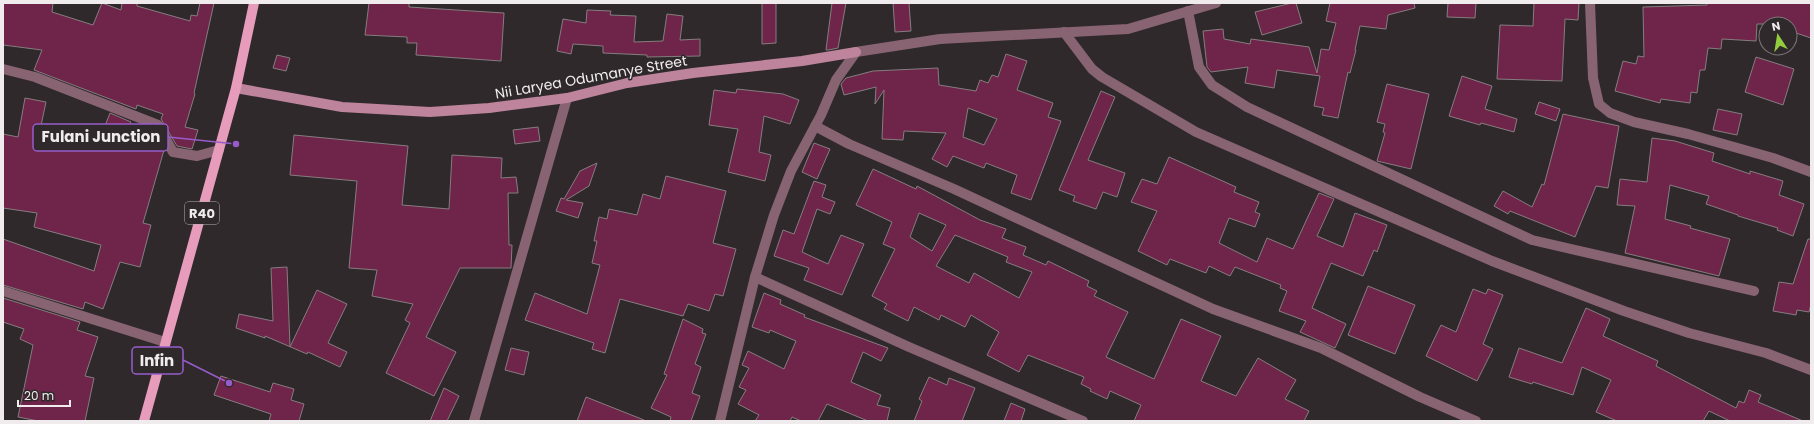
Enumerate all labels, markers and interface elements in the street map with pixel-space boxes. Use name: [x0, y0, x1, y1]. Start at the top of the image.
north arrow: [1758, 16, 1798, 56]
text: N: [1770, 18, 1782, 35]
street label: Nii Laryea Odumanye Street: [493, 50, 689, 104]
callout: Fulani Junction: [33, 124, 168, 151]
text: Fulani Junction: [42, 126, 160, 147]
road number: R40: [185, 202, 219, 224]
callout: Infin: [132, 347, 183, 374]
text: Infin: [140, 350, 174, 371]
scale bar: [18, 382, 70, 408]
text: 20 m: [24, 387, 54, 404]

